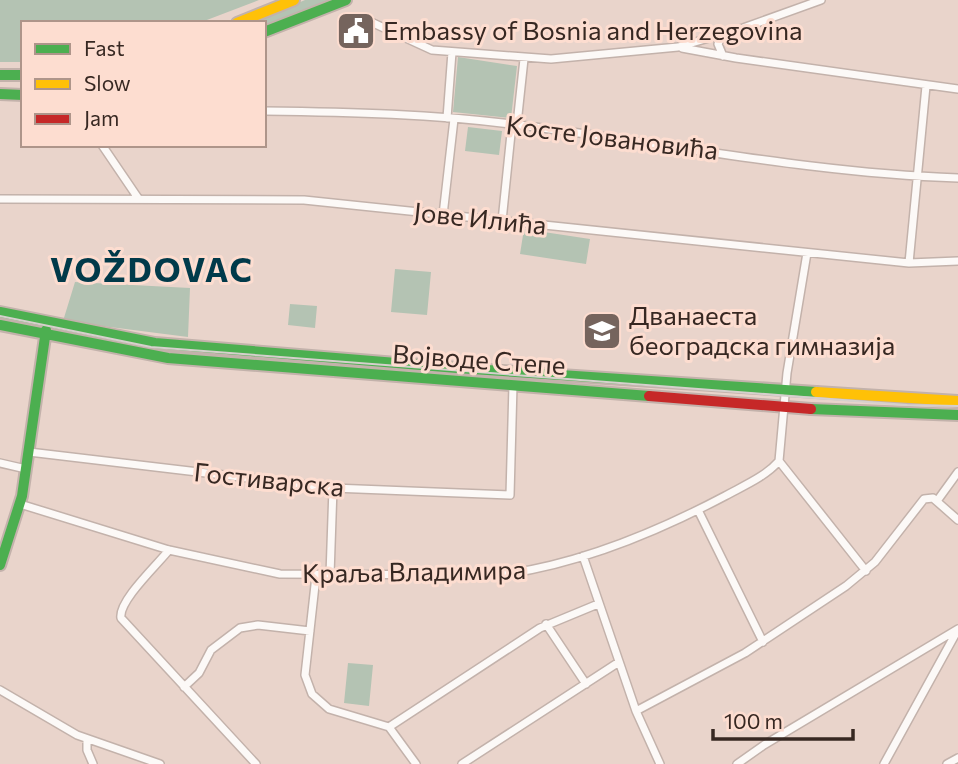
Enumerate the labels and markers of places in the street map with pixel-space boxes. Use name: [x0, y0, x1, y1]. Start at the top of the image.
public building icon: Embassy of Bosnia and Herzegovina: [335, 10, 377, 52]
place label: Embassy of Bosnia and Herzegovina: [383, 14, 803, 45]
place label: Дванаеста београдска гимназија: [629, 299, 895, 360]
school or university icon: Дванаеста београдска гимназија: [581, 310, 623, 352]

